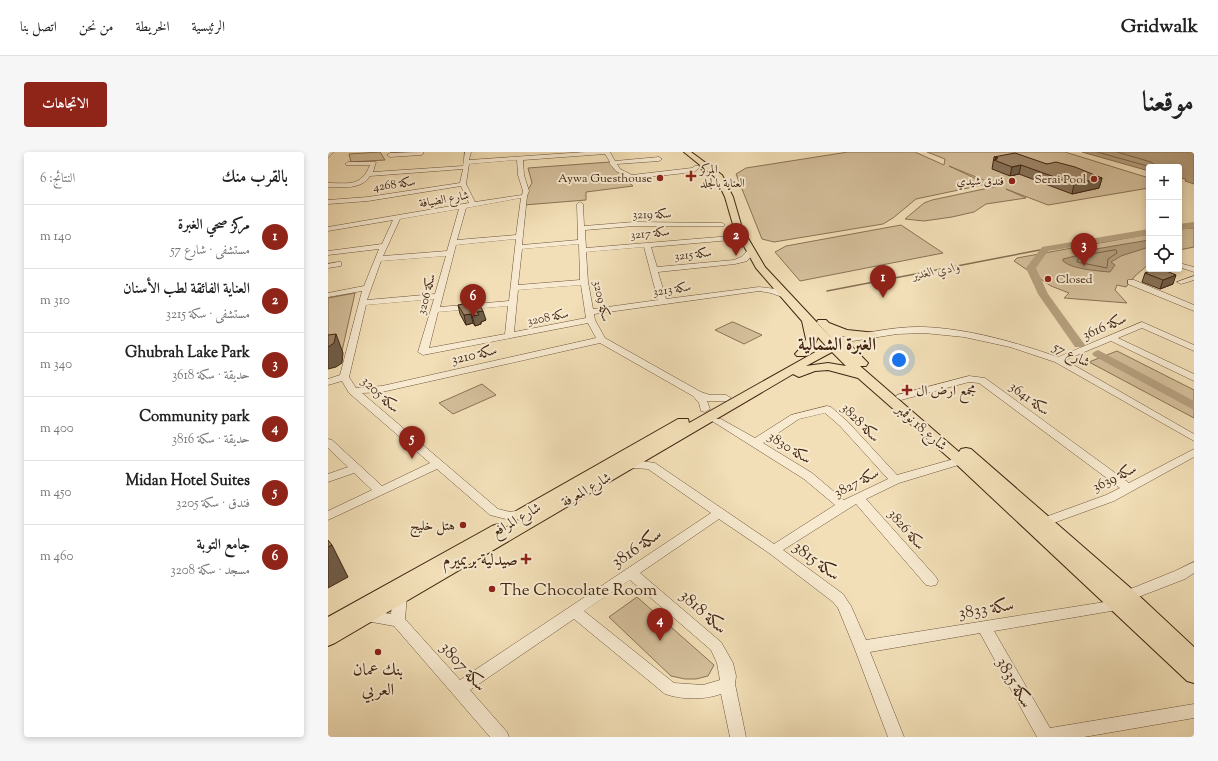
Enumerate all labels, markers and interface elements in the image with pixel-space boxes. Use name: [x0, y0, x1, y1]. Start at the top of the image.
text: Gridwalk: [1121, 14, 1198, 41]
text: اتصل بنا: [20, 18, 57, 38]
text: من نحن: [79, 18, 113, 38]
text: الخريطة: [135, 18, 170, 38]
text: الرئيسية: [192, 18, 225, 38]
button: الاتجاهات: [24, 82, 107, 127]
text: موقعنا: [1142, 84, 1194, 124]
place label: المركز العناية بالجلد: [698, 161, 745, 193]
map controls: [1146, 164, 1182, 272]
button: +: [1146, 164, 1182, 200]
text: بالقرب منك: [222, 166, 288, 190]
text: النتائج: 6: [40, 170, 75, 188]
place label: Aywa Guesthouse: [558, 170, 652, 188]
marker: المركز العناية بالجلد: [685, 170, 697, 182]
place label: Serai Pool: [1035, 171, 1087, 189]
street label: سكة 4268: [372, 173, 417, 197]
marker: Aywa Guesthouse: [655, 173, 665, 183]
place label: فندق شيدي: [957, 173, 1004, 191]
marker: Serai Pool: [1089, 174, 1099, 184]
marker: فندق شيدي: [1007, 176, 1017, 186]
street label: شارع الضيافة: [418, 187, 471, 214]
button: −: [1146, 200, 1182, 236]
street label: سكة 3219: [632, 206, 672, 224]
text: مركز صحي الغبرة: [178, 215, 250, 236]
street label: سكة 3217: [630, 223, 671, 245]
pin: 2: [723, 223, 749, 256]
text: 140 m: [40, 228, 71, 246]
text: 1: [273, 228, 277, 246]
pin: 3: [1071, 233, 1097, 266]
button: locate: [1146, 236, 1182, 272]
text: مستشفى · شارع 57: [170, 242, 250, 260]
street label: سكة 3215: [673, 244, 713, 266]
water label: وادي الغدير: [910, 258, 962, 286]
pin: 1: [870, 265, 896, 298]
place label: Closed: [1056, 271, 1093, 289]
street label: سكة 3206: [413, 272, 441, 317]
marker: Closed: [1043, 274, 1053, 284]
street label: سكة 3213: [652, 278, 693, 302]
text: العناية الفائقة لطب الأسنان: [123, 279, 250, 300]
street label: سكة 3209: [588, 279, 615, 324]
pin: 6: [460, 284, 486, 317]
text: 310 m: [40, 292, 70, 310]
text: 2: [272, 292, 278, 310]
street label: سكة 3208: [526, 305, 571, 331]
text: مستشفى · سكة 3215: [166, 306, 250, 324]
street label: سكة 3616: [1080, 310, 1130, 346]
district label: الغبرة الشمالية: [798, 333, 876, 359]
street label: شارع 57: [1048, 338, 1093, 374]
street label: سكة 3210: [450, 341, 499, 371]
text: Ghubrah Lake Park: [125, 343, 250, 364]
your location: [889, 350, 909, 370]
text: 340 m: [40, 356, 72, 374]
text: 3: [272, 356, 278, 374]
text: حديقة · سكة 3618: [172, 367, 250, 385]
street label: سكة 3205: [356, 372, 404, 419]
street label: سكة 3641: [1004, 378, 1053, 422]
place label: مجمع ارض ال: [916, 382, 976, 404]
marker: مجمع ارض ال: [901, 384, 913, 396]
street label: سكة 3828: [835, 399, 884, 448]
street label: شارع 18 نوفمبر: [889, 399, 951, 457]
text: Community park: [139, 407, 250, 428]
text: 400 m: [40, 420, 74, 438]
text: 4: [272, 420, 278, 438]
pin: 5: [399, 426, 425, 459]
street label: سكة 3830: [763, 428, 815, 470]
text: حديقة · سكة 3816: [172, 431, 250, 449]
street label: سكة 3639: [1089, 459, 1140, 498]
street label: سكة 3827: [831, 464, 883, 504]
street label: شارع المعرفة: [558, 468, 616, 513]
text: Midan Hotel Suites: [125, 471, 250, 492]
text: 450 m: [40, 484, 71, 502]
text: 5: [273, 484, 277, 502]
text: فندق · سكة 3205: [176, 495, 250, 513]
street label: شارع المرافع: [489, 499, 546, 545]
street label: سكة 3826: [882, 506, 929, 555]
place label: هتل خلیج: [410, 517, 455, 538]
marker: هتل خلیج: [458, 520, 468, 530]
street label: سكة 3816: [607, 523, 667, 574]
text: جامع التوبة: [197, 535, 250, 556]
street label: سكة 3815: [787, 536, 845, 587]
text: 460 m: [40, 548, 73, 566]
text: 6: [272, 548, 278, 566]
place label: صيدلية بريميرم: [443, 549, 518, 574]
marker: صيدلية بريميرم: [521, 554, 531, 564]
text: مسجد · سكة 3208: [170, 562, 250, 580]
place label: The Chocolate Room: [500, 579, 657, 603]
marker: The Chocolate Room: [487, 584, 497, 594]
street label: سكة 3818: [674, 585, 732, 640]
street label: سكة 3833: [957, 594, 1016, 626]
pin: 4: [647, 608, 673, 641]
street label: سكة 3807: [434, 637, 491, 698]
marker: بنك عمان العربي: [373, 647, 383, 657]
street label: سكة 3835: [989, 653, 1037, 713]
place label: بنك عمان العربي: [353, 659, 403, 704]

